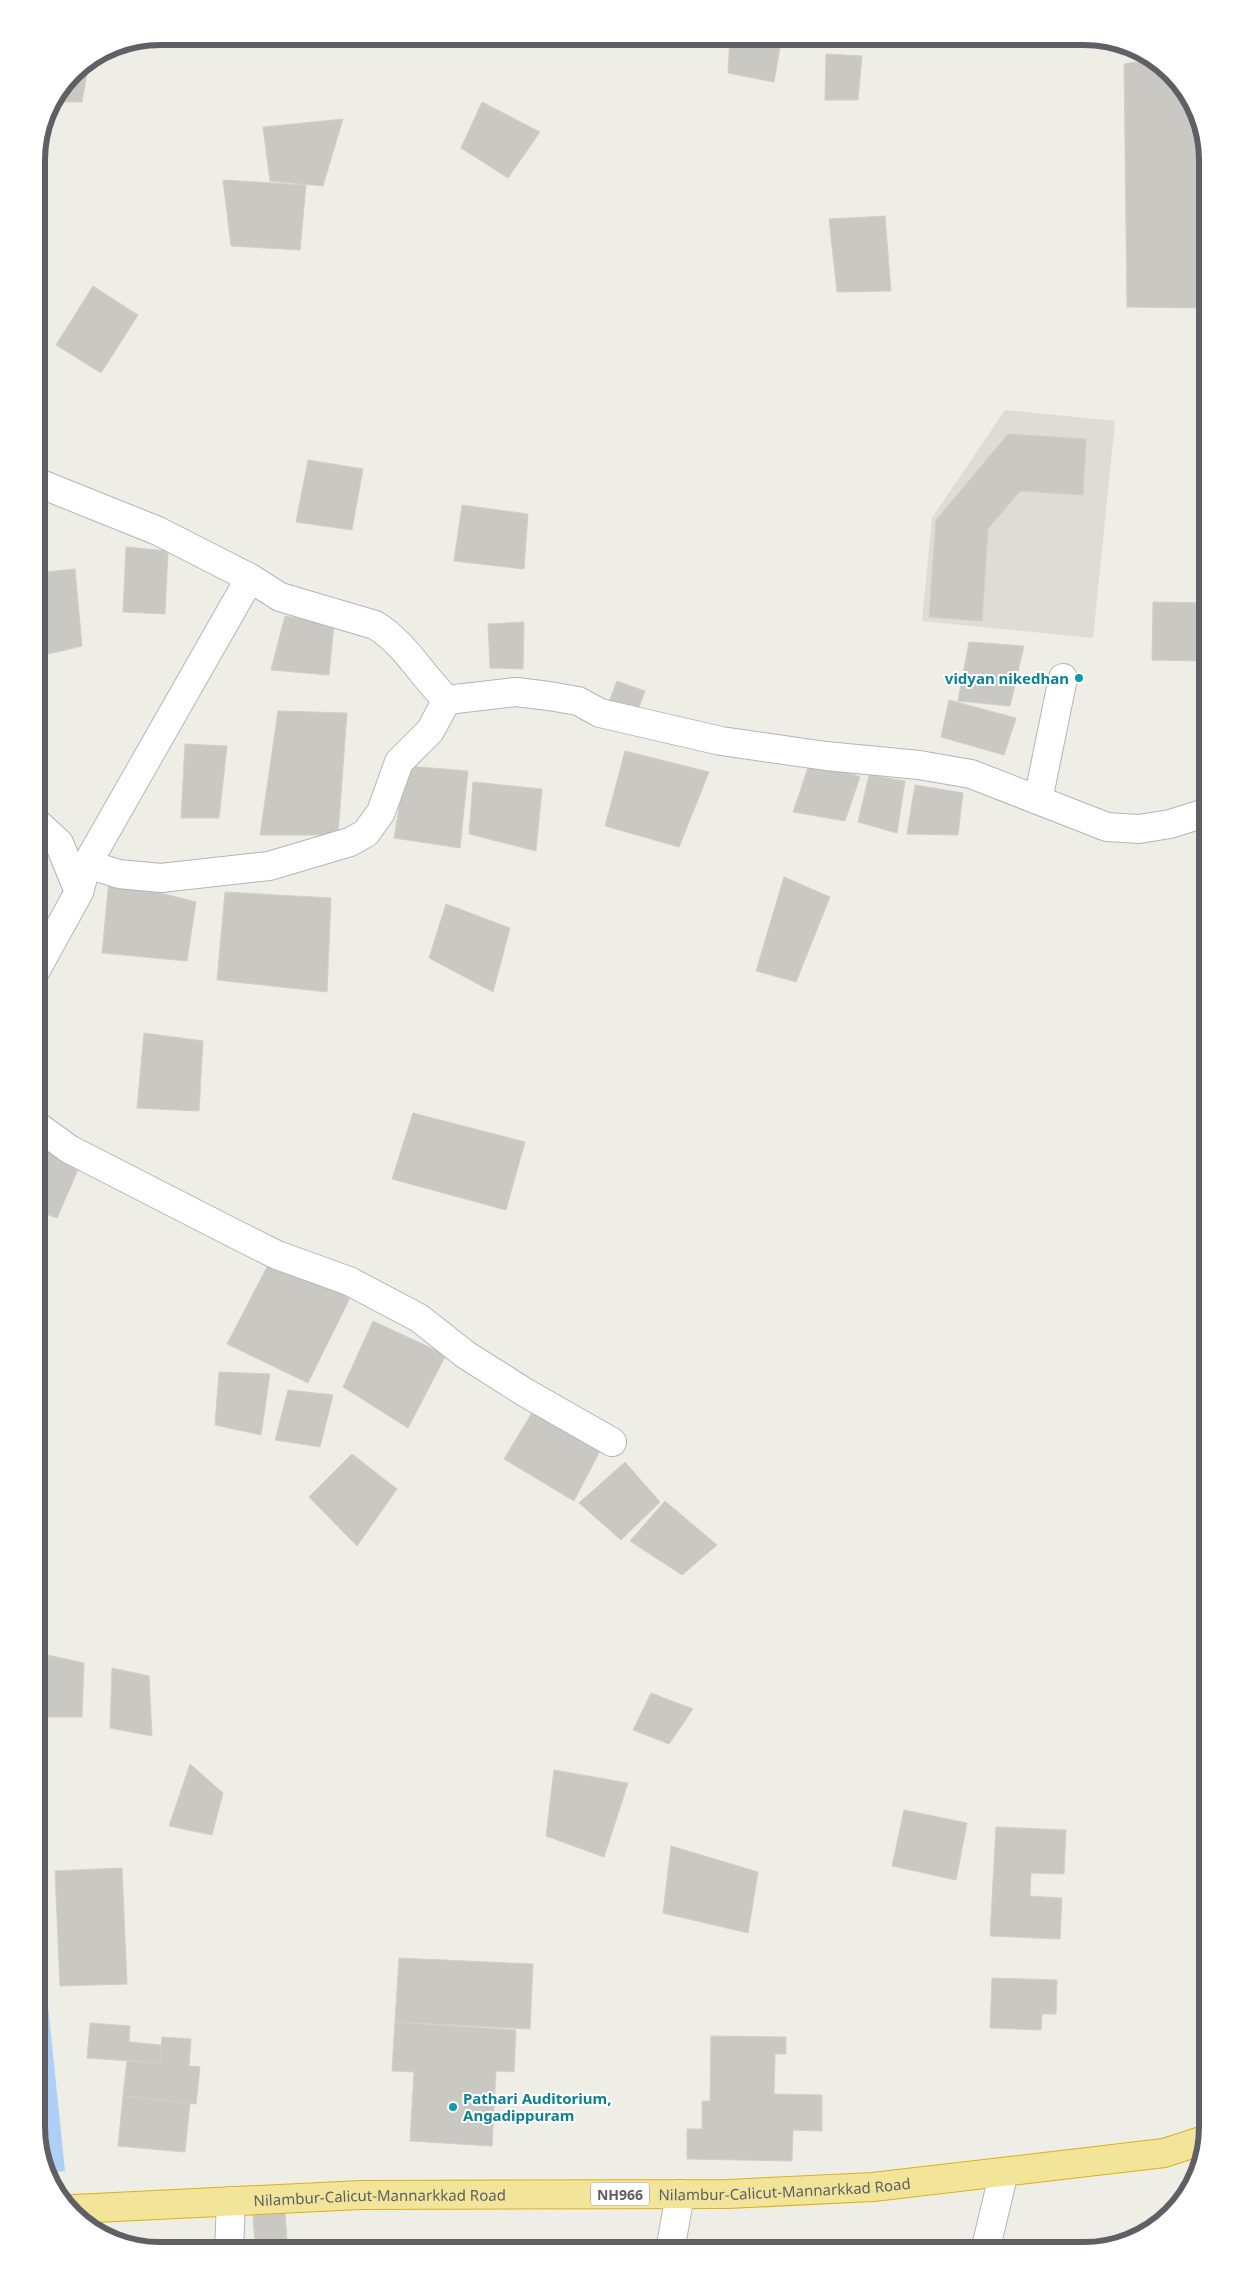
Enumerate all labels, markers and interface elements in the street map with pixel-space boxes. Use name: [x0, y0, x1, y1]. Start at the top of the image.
place label: vidyan nikedhan: [945, 668, 1069, 688]
marker: vidyan nikedhan: [1073, 672, 1085, 684]
place label: Pathari Auditorium, Angadippuram: [463, 2088, 611, 2125]
marker: Pathari Auditorium, Angadippuram: [447, 2101, 459, 2113]
street label: Nilambur-Calicut-Mannarkkad Road: [658, 2173, 912, 2204]
road number: NH966: [591, 2182, 649, 2206]
street label: Nilambur-Calicut-Mannarkkad Road: [253, 2185, 506, 2210]

